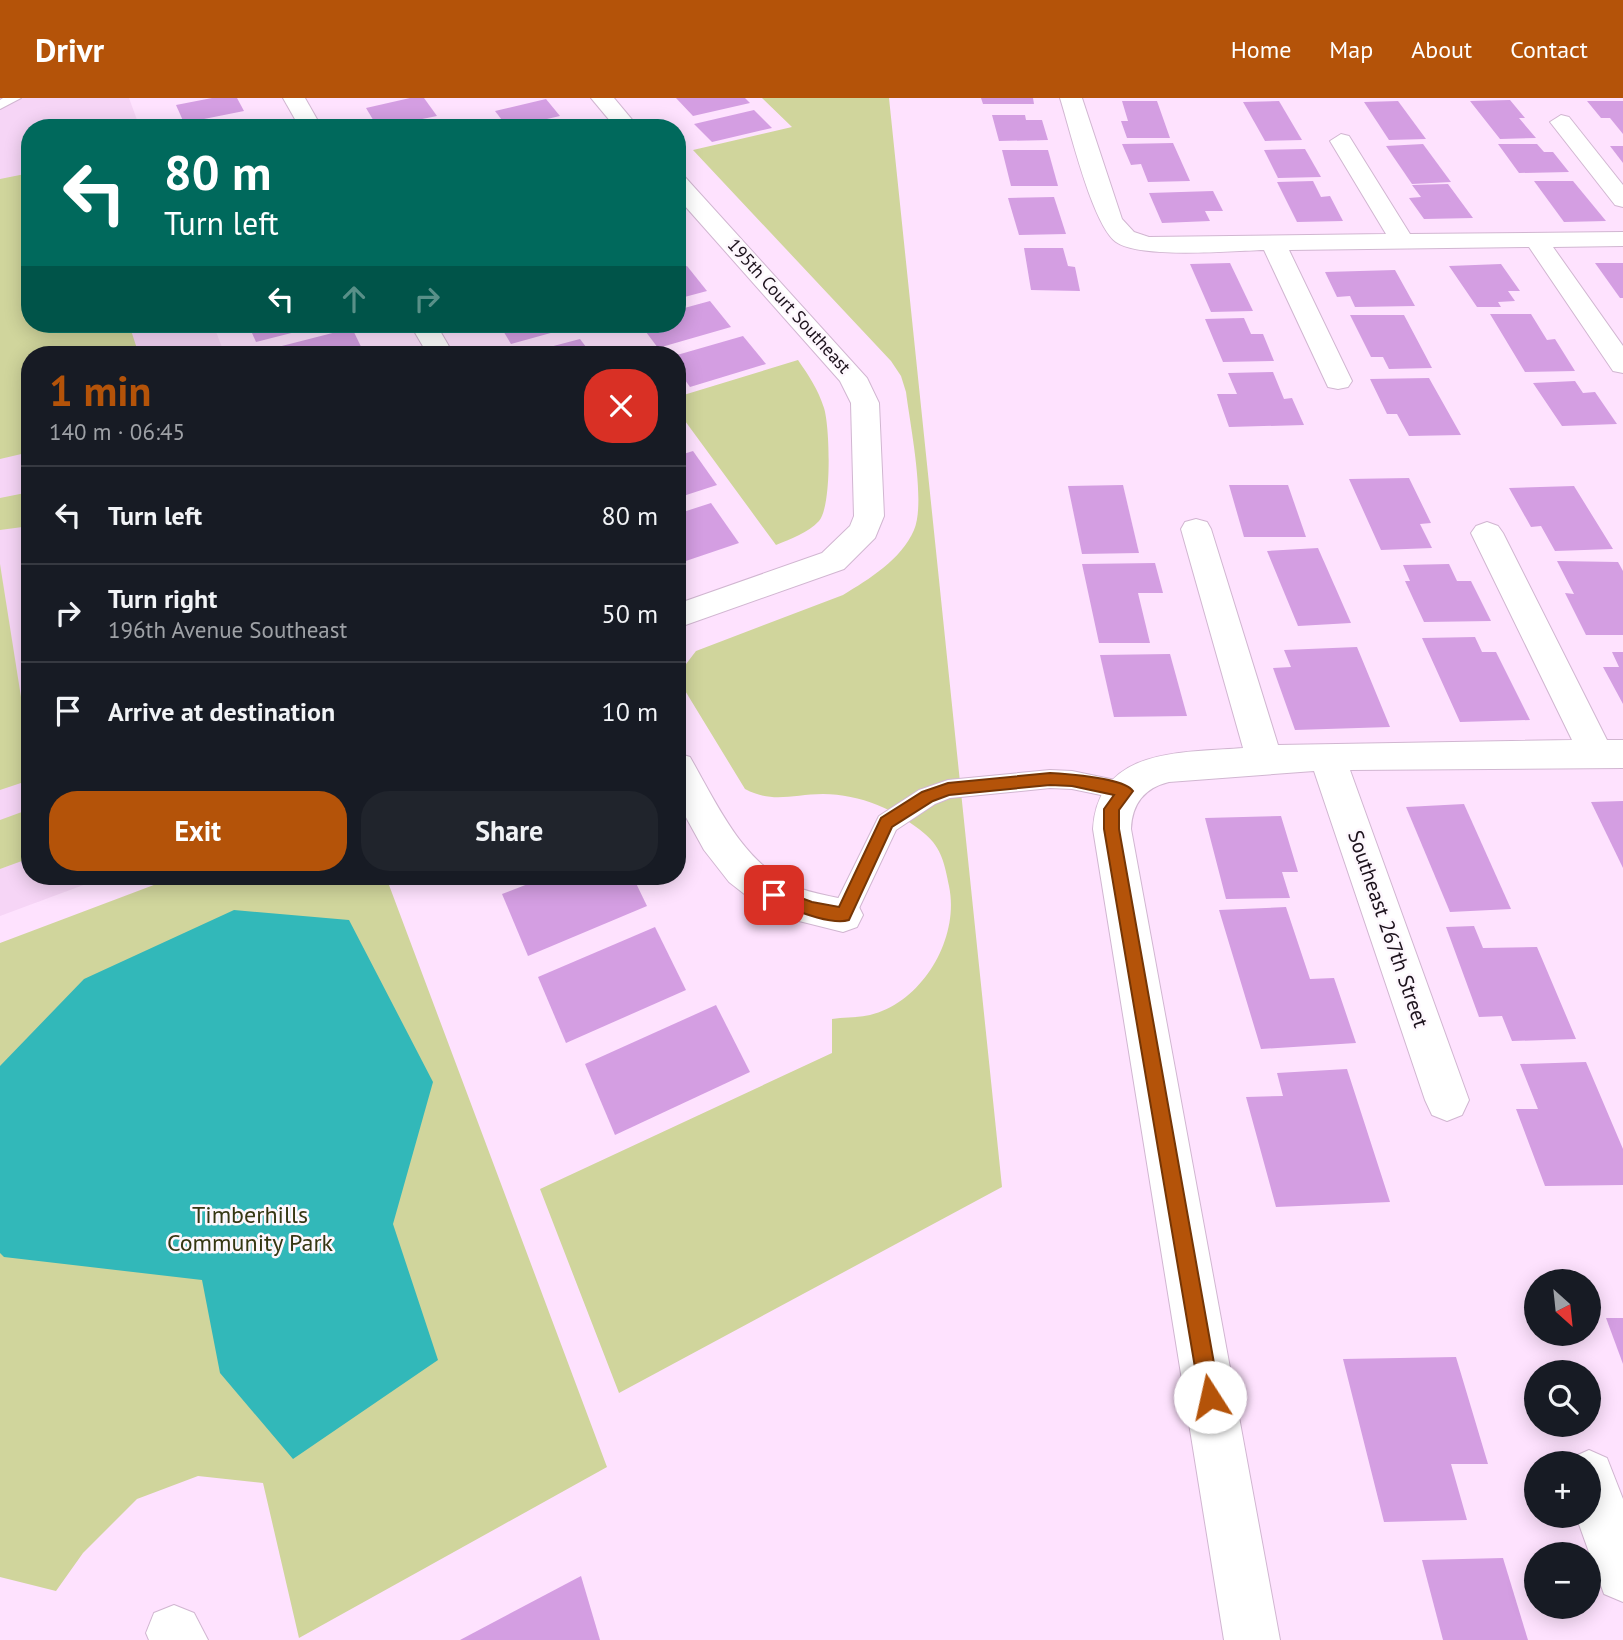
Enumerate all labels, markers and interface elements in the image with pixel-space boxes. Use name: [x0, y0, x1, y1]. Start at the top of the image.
text: Drivr: [35, 28, 104, 71]
text: Home: [1231, 34, 1291, 65]
text: Map: [1329, 34, 1373, 65]
text: About: [1411, 34, 1472, 65]
text: Contact: [1510, 34, 1588, 65]
text: 80 m: [164, 140, 271, 204]
icon: left: [49, 147, 140, 238]
text: Turn left: [164, 202, 279, 244]
street label: 195th Court Southeast: [723, 234, 856, 378]
icon: left: [262, 280, 300, 318]
icon: ahead: [335, 280, 373, 318]
icon: right: [408, 280, 446, 318]
text: 1 min: [49, 363, 151, 418]
button: close: [584, 369, 658, 443]
text: 140 m · 06:45: [49, 417, 185, 446]
icon: left: [49, 496, 87, 534]
text: Turn left: [108, 499, 202, 532]
text: 80 m: [602, 499, 658, 532]
text: Turn right: [108, 582, 217, 615]
icon: right: [49, 594, 87, 632]
text: 50 m: [602, 597, 658, 630]
text: 196th Avenue Southeast: [108, 615, 347, 644]
icon: arrive: [49, 692, 87, 730]
text: Arrive at destination: [108, 695, 335, 728]
text: 10 m: [602, 695, 658, 728]
button: Exit: [49, 791, 347, 871]
button: Share: [361, 791, 658, 871]
street label: Southeast 267th Street: [1342, 827, 1435, 1031]
pin: [744, 865, 804, 925]
icon: arrive: [755, 876, 793, 914]
park label: Timberhills Community Park: [167, 1199, 334, 1258]
north arrow: [1524, 1269, 1601, 1346]
map controls: [1524, 1269, 1601, 1619]
position arrow: [1173, 1360, 1247, 1434]
button: search: [1524, 1360, 1601, 1437]
button: +: [1524, 1451, 1601, 1528]
button: −: [1524, 1542, 1601, 1619]

